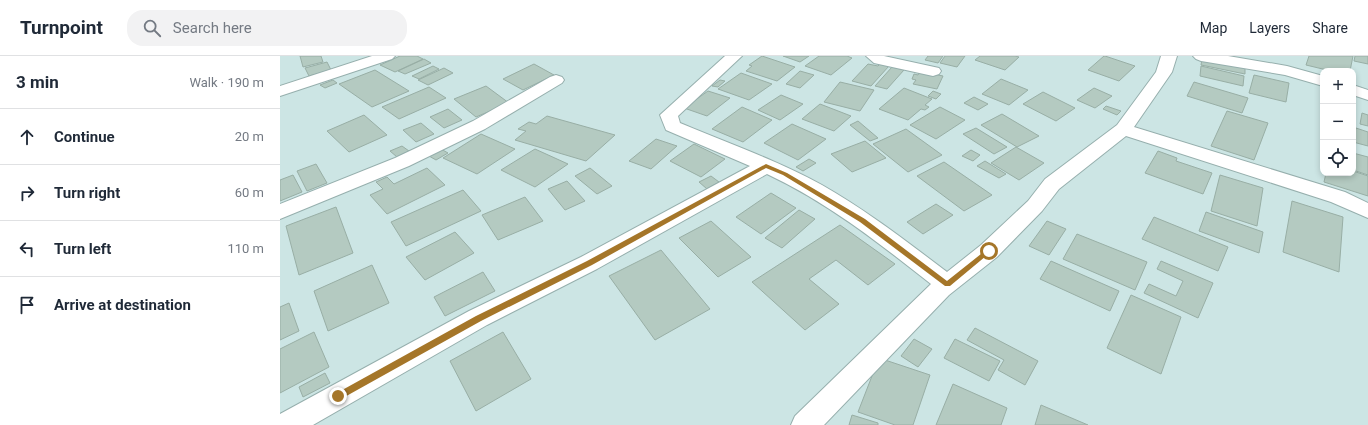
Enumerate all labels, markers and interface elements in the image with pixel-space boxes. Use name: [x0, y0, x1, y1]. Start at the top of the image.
search box: [127, 10, 407, 46]
text: Turnpoint: [20, 16, 103, 39]
icon: search: [141, 17, 163, 39]
text: Search here: [173, 19, 252, 37]
text: Map: [1200, 20, 1227, 36]
text: Layers: [1249, 20, 1290, 36]
text: Share: [1312, 20, 1348, 36]
map controls: [1320, 68, 1356, 176]
button: +: [1320, 68, 1356, 104]
text: 3 min: [16, 72, 59, 92]
text: Walk · 190 m: [189, 75, 264, 90]
button: −: [1320, 104, 1356, 140]
icon: ahead: [16, 126, 38, 148]
text: Continue: [54, 128, 115, 146]
text: 20 m: [235, 129, 264, 144]
button: locate: [1320, 140, 1356, 176]
icon: right: [16, 182, 38, 204]
text: Turn right: [54, 184, 120, 202]
text: 60 m: [235, 185, 264, 200]
icon: left: [16, 238, 38, 260]
text: Turn left: [54, 240, 111, 258]
text: 110 m: [227, 241, 264, 256]
route start: [980, 242, 998, 260]
icon: arrive: [16, 294, 38, 316]
text: Arrive at destination: [54, 296, 191, 314]
route end: [329, 387, 347, 405]

